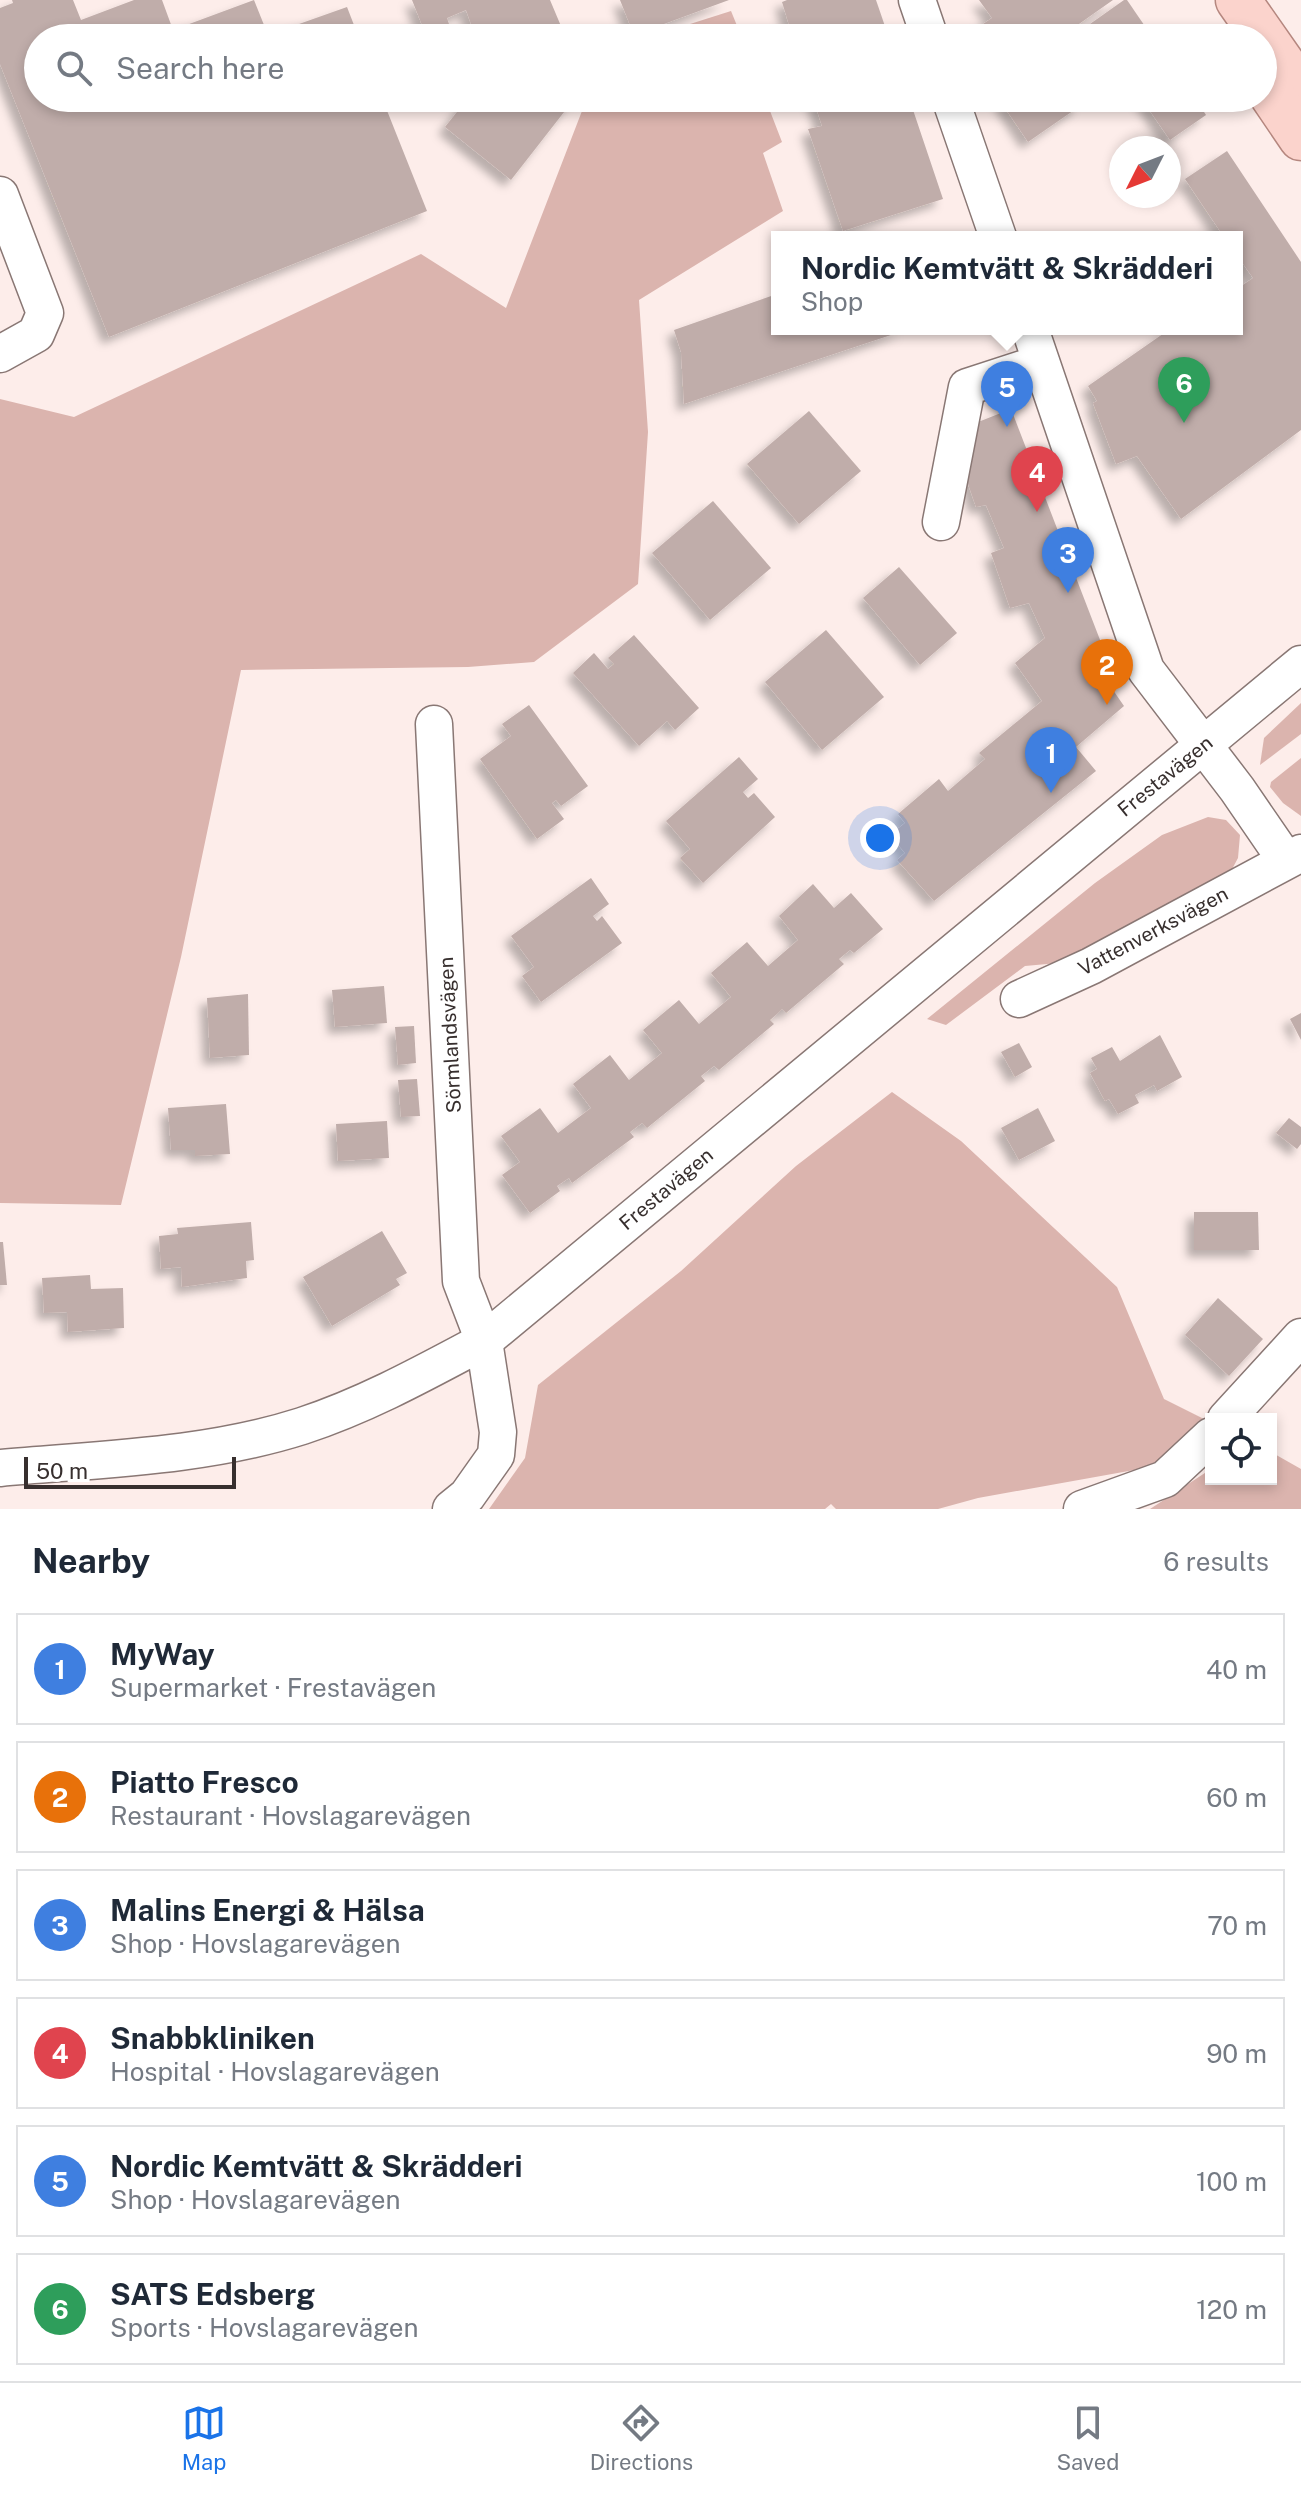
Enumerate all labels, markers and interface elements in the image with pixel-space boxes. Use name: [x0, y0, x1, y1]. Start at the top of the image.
search box: [24, 24, 1277, 112]
icon: search: [52, 46, 96, 90]
text: Search here: [116, 50, 284, 86]
north arrow: [1109, 136, 1181, 208]
popup: [771, 231, 1243, 335]
text: Nordic Kemtvätt & Skrädderi: [801, 250, 1213, 286]
text: Shop: [801, 286, 863, 317]
pin: 6: [1158, 357, 1210, 423]
pin: 5: [981, 361, 1033, 427]
pin: 4: [1011, 446, 1063, 512]
pin: 3: [1042, 527, 1094, 593]
pin: 2: [1081, 639, 1133, 705]
pin: 1: [1025, 727, 1077, 793]
street label: Frestavägen: [1113, 730, 1217, 822]
your location: [860, 818, 900, 858]
street label: Vattenverksvägen: [1074, 881, 1232, 981]
street label: Sörmlandsvägen: [434, 956, 466, 1114]
street label: Frestavägen: [614, 1143, 718, 1235]
map controls: [1205, 1413, 1277, 1485]
button: locate: [1205, 1413, 1277, 1485]
scale bar: [24, 1453, 236, 1489]
text: 50 m: [36, 1458, 88, 1484]
text: Nearby: [32, 1541, 150, 1581]
text: 6 results: [1163, 1546, 1269, 1577]
text: MyWay: [110, 1636, 215, 1672]
text: 1: [54, 1654, 66, 1685]
text: 40 m: [1206, 1654, 1267, 1685]
text: Supermarket · Frestavägen: [110, 1672, 436, 1703]
text: Piatto Fresco: [110, 1764, 299, 1800]
text: 2: [52, 1782, 68, 1813]
text: 60 m: [1206, 1782, 1267, 1813]
text: Restaurant · Hovslagarevägen: [110, 1800, 471, 1831]
text: Malins Energi & Hälsa: [110, 1892, 425, 1928]
text: 3: [51, 1910, 69, 1941]
text: 70 m: [1207, 1910, 1267, 1941]
text: Shop · Hovslagarevägen: [110, 1928, 400, 1959]
text: Snabbkliniken: [110, 2020, 315, 2056]
text: 4: [51, 2038, 69, 2069]
text: 90 m: [1206, 2038, 1267, 2069]
text: Hospital · Hovslagarevägen: [110, 2056, 440, 2087]
text: Nordic Kemtvätt & Skrädderi: [110, 2148, 523, 2184]
text: 5: [51, 2166, 69, 2197]
text: 100 m: [1196, 2166, 1267, 2197]
text: Shop · Hovslagarevägen: [110, 2184, 400, 2215]
text: SATS Edsberg: [110, 2276, 315, 2312]
text: 6: [51, 2294, 69, 2325]
text: 120 m: [1196, 2294, 1267, 2325]
text: Sports · Hovslagarevägen: [110, 2312, 419, 2343]
tab: Map: [182, 2401, 226, 2475]
tab: Directions: [590, 2401, 693, 2475]
tab: Saved: [1056, 2401, 1119, 2475]

